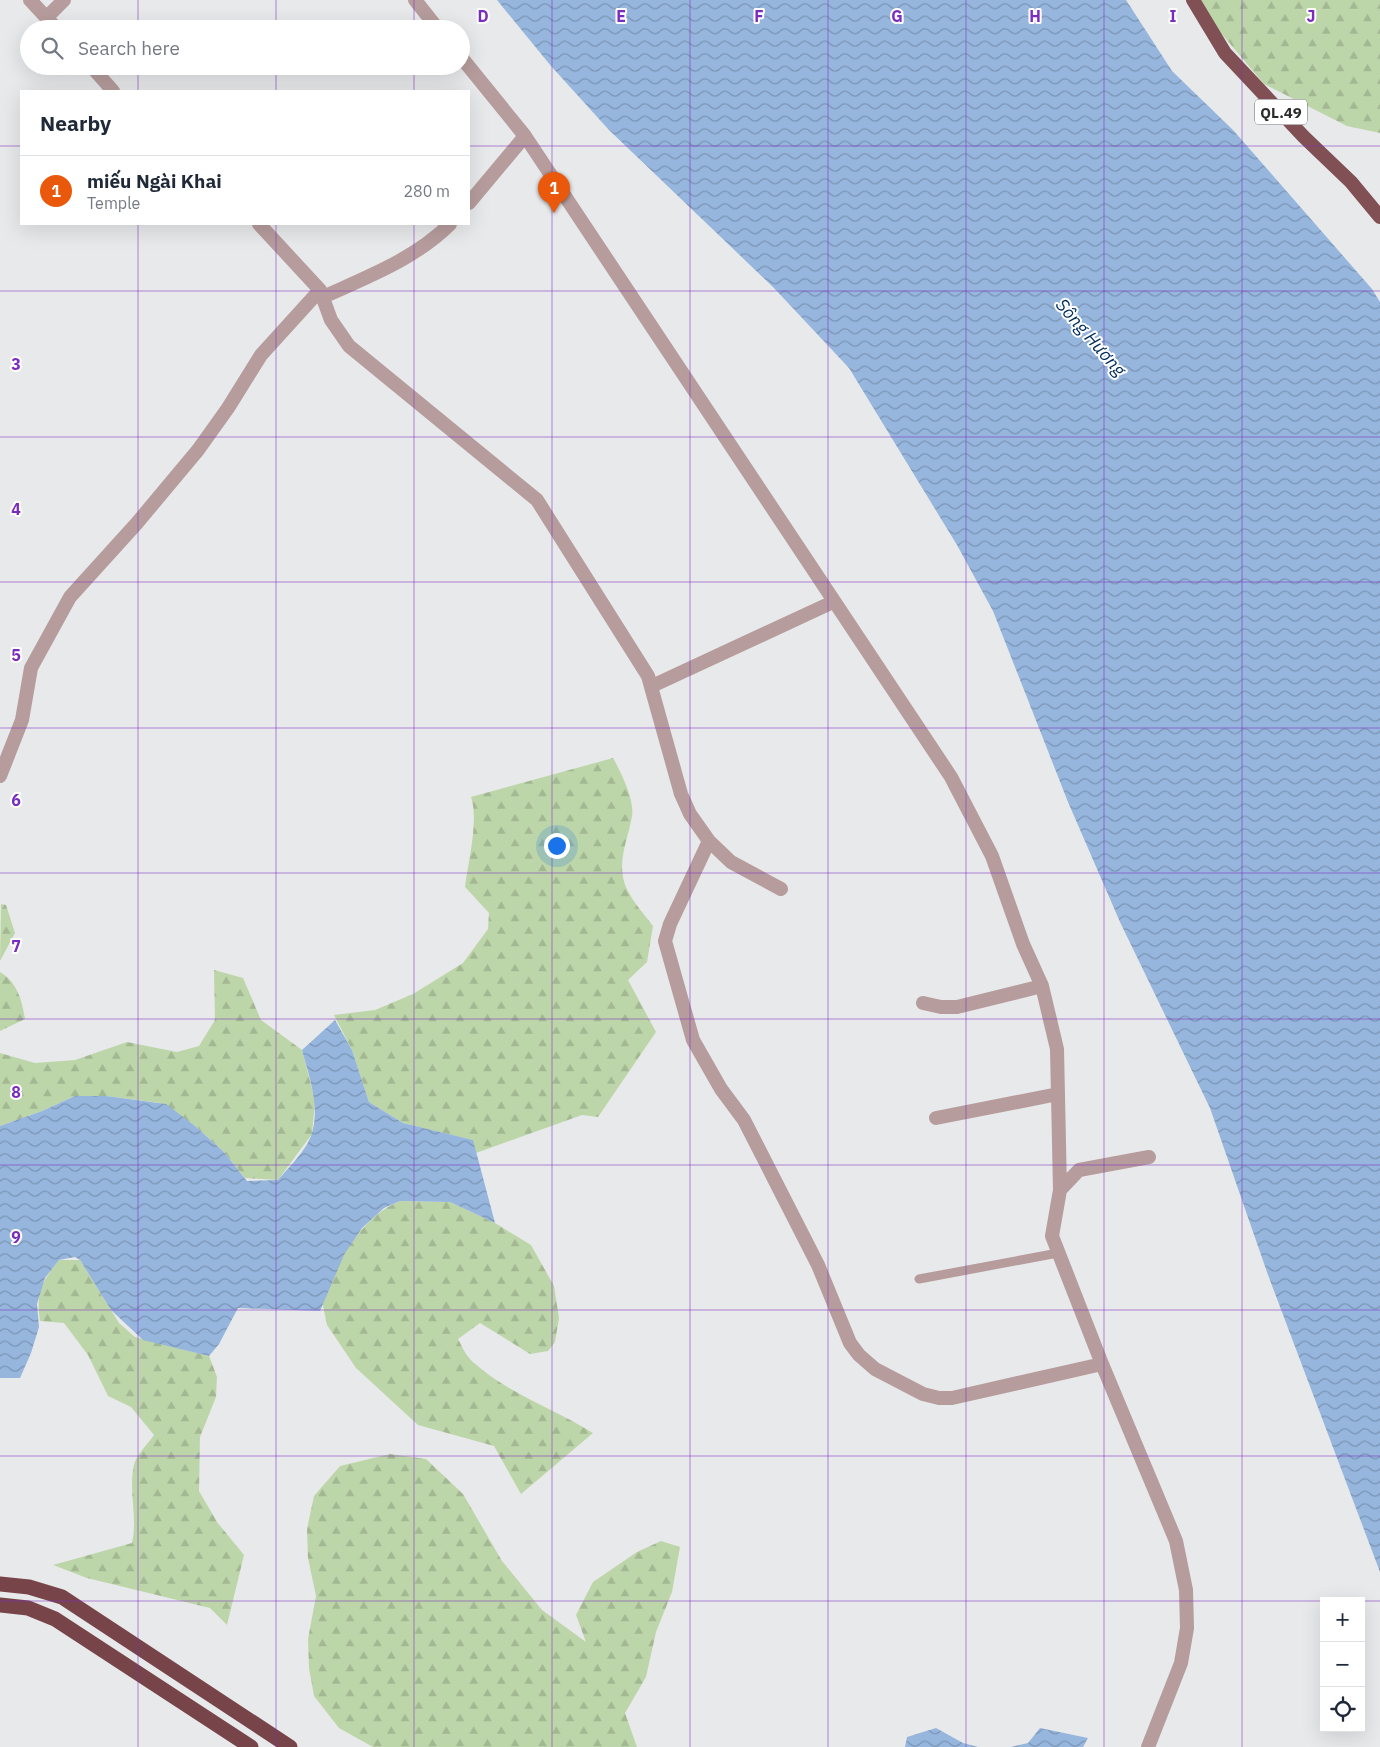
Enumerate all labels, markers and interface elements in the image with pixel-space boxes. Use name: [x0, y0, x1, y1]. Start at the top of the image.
text: D: [477, 6, 489, 26]
text: E: [616, 6, 626, 26]
text: F: [754, 6, 764, 26]
text: G: [891, 6, 903, 26]
text: H: [1029, 6, 1041, 26]
text: I: [1170, 6, 1177, 26]
text: J: [1307, 6, 1315, 26]
search box: [20, 20, 470, 75]
icon: search: [38, 34, 66, 62]
text: Search here: [78, 36, 180, 60]
road number: QL.49: [1255, 100, 1307, 124]
text: Nearby: [40, 109, 111, 137]
text: miếu Ngài Khai: [87, 169, 222, 193]
pin: 1: [538, 172, 570, 213]
text: 1: [51, 181, 61, 201]
text: 280 m: [403, 181, 450, 201]
text: Temple: [87, 193, 140, 213]
water label: Sông Hương: [1051, 293, 1132, 381]
text: 3: [11, 354, 21, 374]
text: 4: [11, 499, 21, 519]
text: 5: [11, 645, 21, 665]
text: 6: [11, 790, 21, 810]
your location: [544, 833, 570, 859]
text: 7: [11, 936, 21, 956]
text: 8: [11, 1082, 21, 1102]
text: 9: [11, 1227, 21, 1247]
map controls: [1320, 1597, 1365, 1732]
button: +: [1320, 1597, 1365, 1642]
button: −: [1320, 1642, 1365, 1687]
button: locate: [1320, 1687, 1365, 1732]

